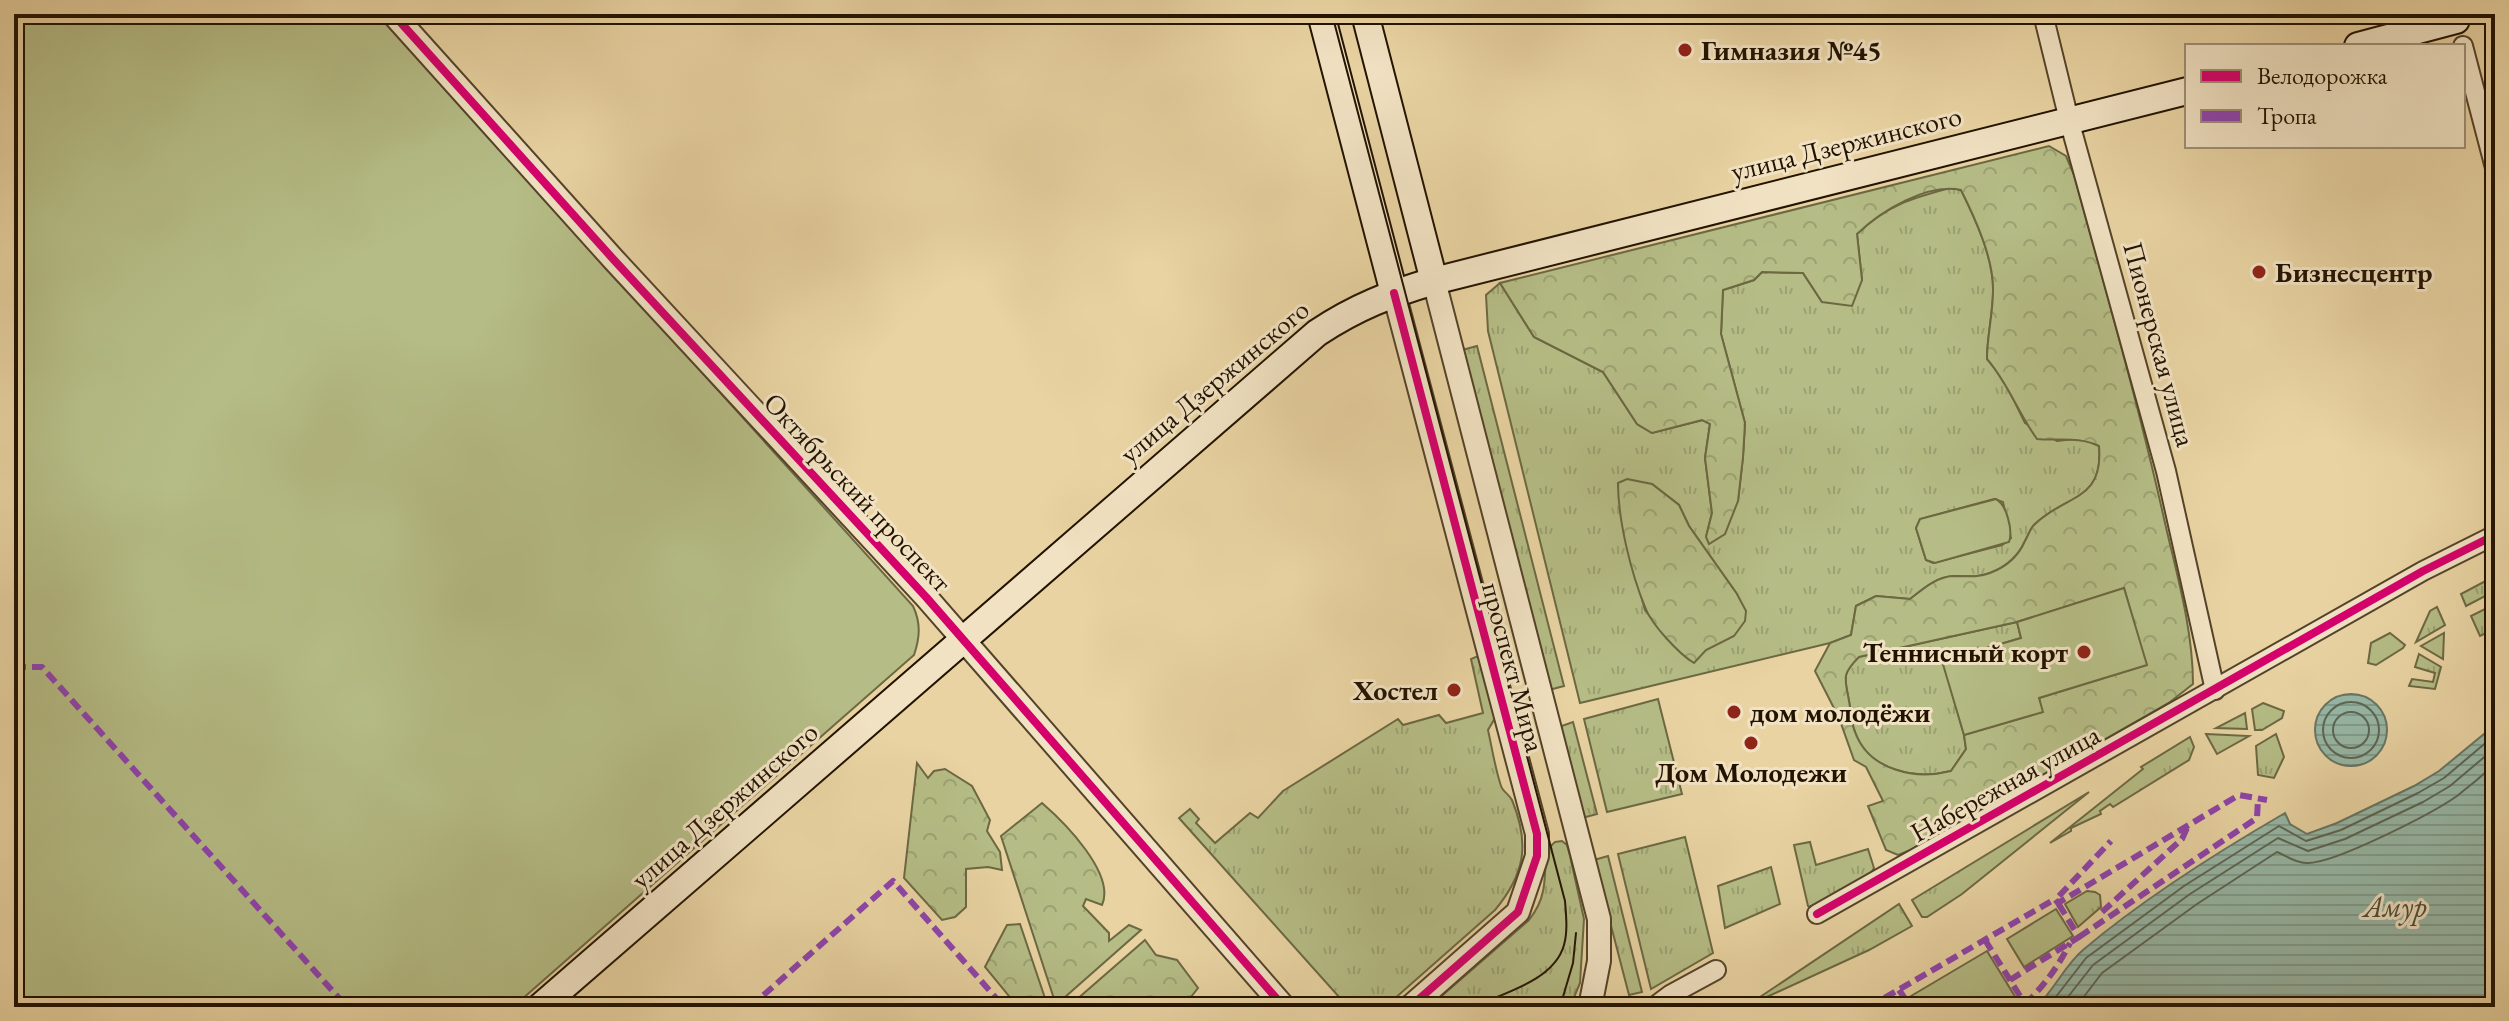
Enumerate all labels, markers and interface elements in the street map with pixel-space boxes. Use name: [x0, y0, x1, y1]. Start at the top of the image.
place label: Гимназия №45: [1701, 32, 1882, 68]
marker: Гимназия №45: [1676, 41, 1694, 59]
legend: [2185, 44, 2465, 148]
text: Велодорожка: [2257, 60, 2388, 91]
street label: улица Дзержинского: [1727, 97, 1965, 189]
text: Тропа: [2257, 100, 2317, 131]
street label: Пионерская улица: [2115, 238, 2205, 451]
place label: Бизнесцентр: [2275, 254, 2432, 290]
marker: Бизнесцентр: [2250, 263, 2268, 281]
street label: улица Дзержинского: [1112, 291, 1316, 471]
street label: Октябрьский проспект: [756, 385, 960, 600]
street label: проспект Мира: [1474, 578, 1554, 757]
place label: Теннисный корт: [1863, 634, 2068, 670]
marker: Теннисный корт: [2075, 643, 2093, 661]
place label: Хостел: [1352, 672, 1438, 708]
marker: Хостел: [1445, 681, 1463, 699]
place label: дом молодёжи: [1750, 694, 1931, 730]
marker: дом молодёжи: [1725, 703, 1743, 721]
street label: улица Дзержинского: [623, 714, 825, 896]
street label: Набережная улица: [1904, 716, 2107, 850]
marker: Дом Молодежи: [1742, 734, 1760, 752]
place label: Дом Молодежи: [1655, 754, 1847, 790]
water label: Амур: [2361, 887, 2427, 926]

